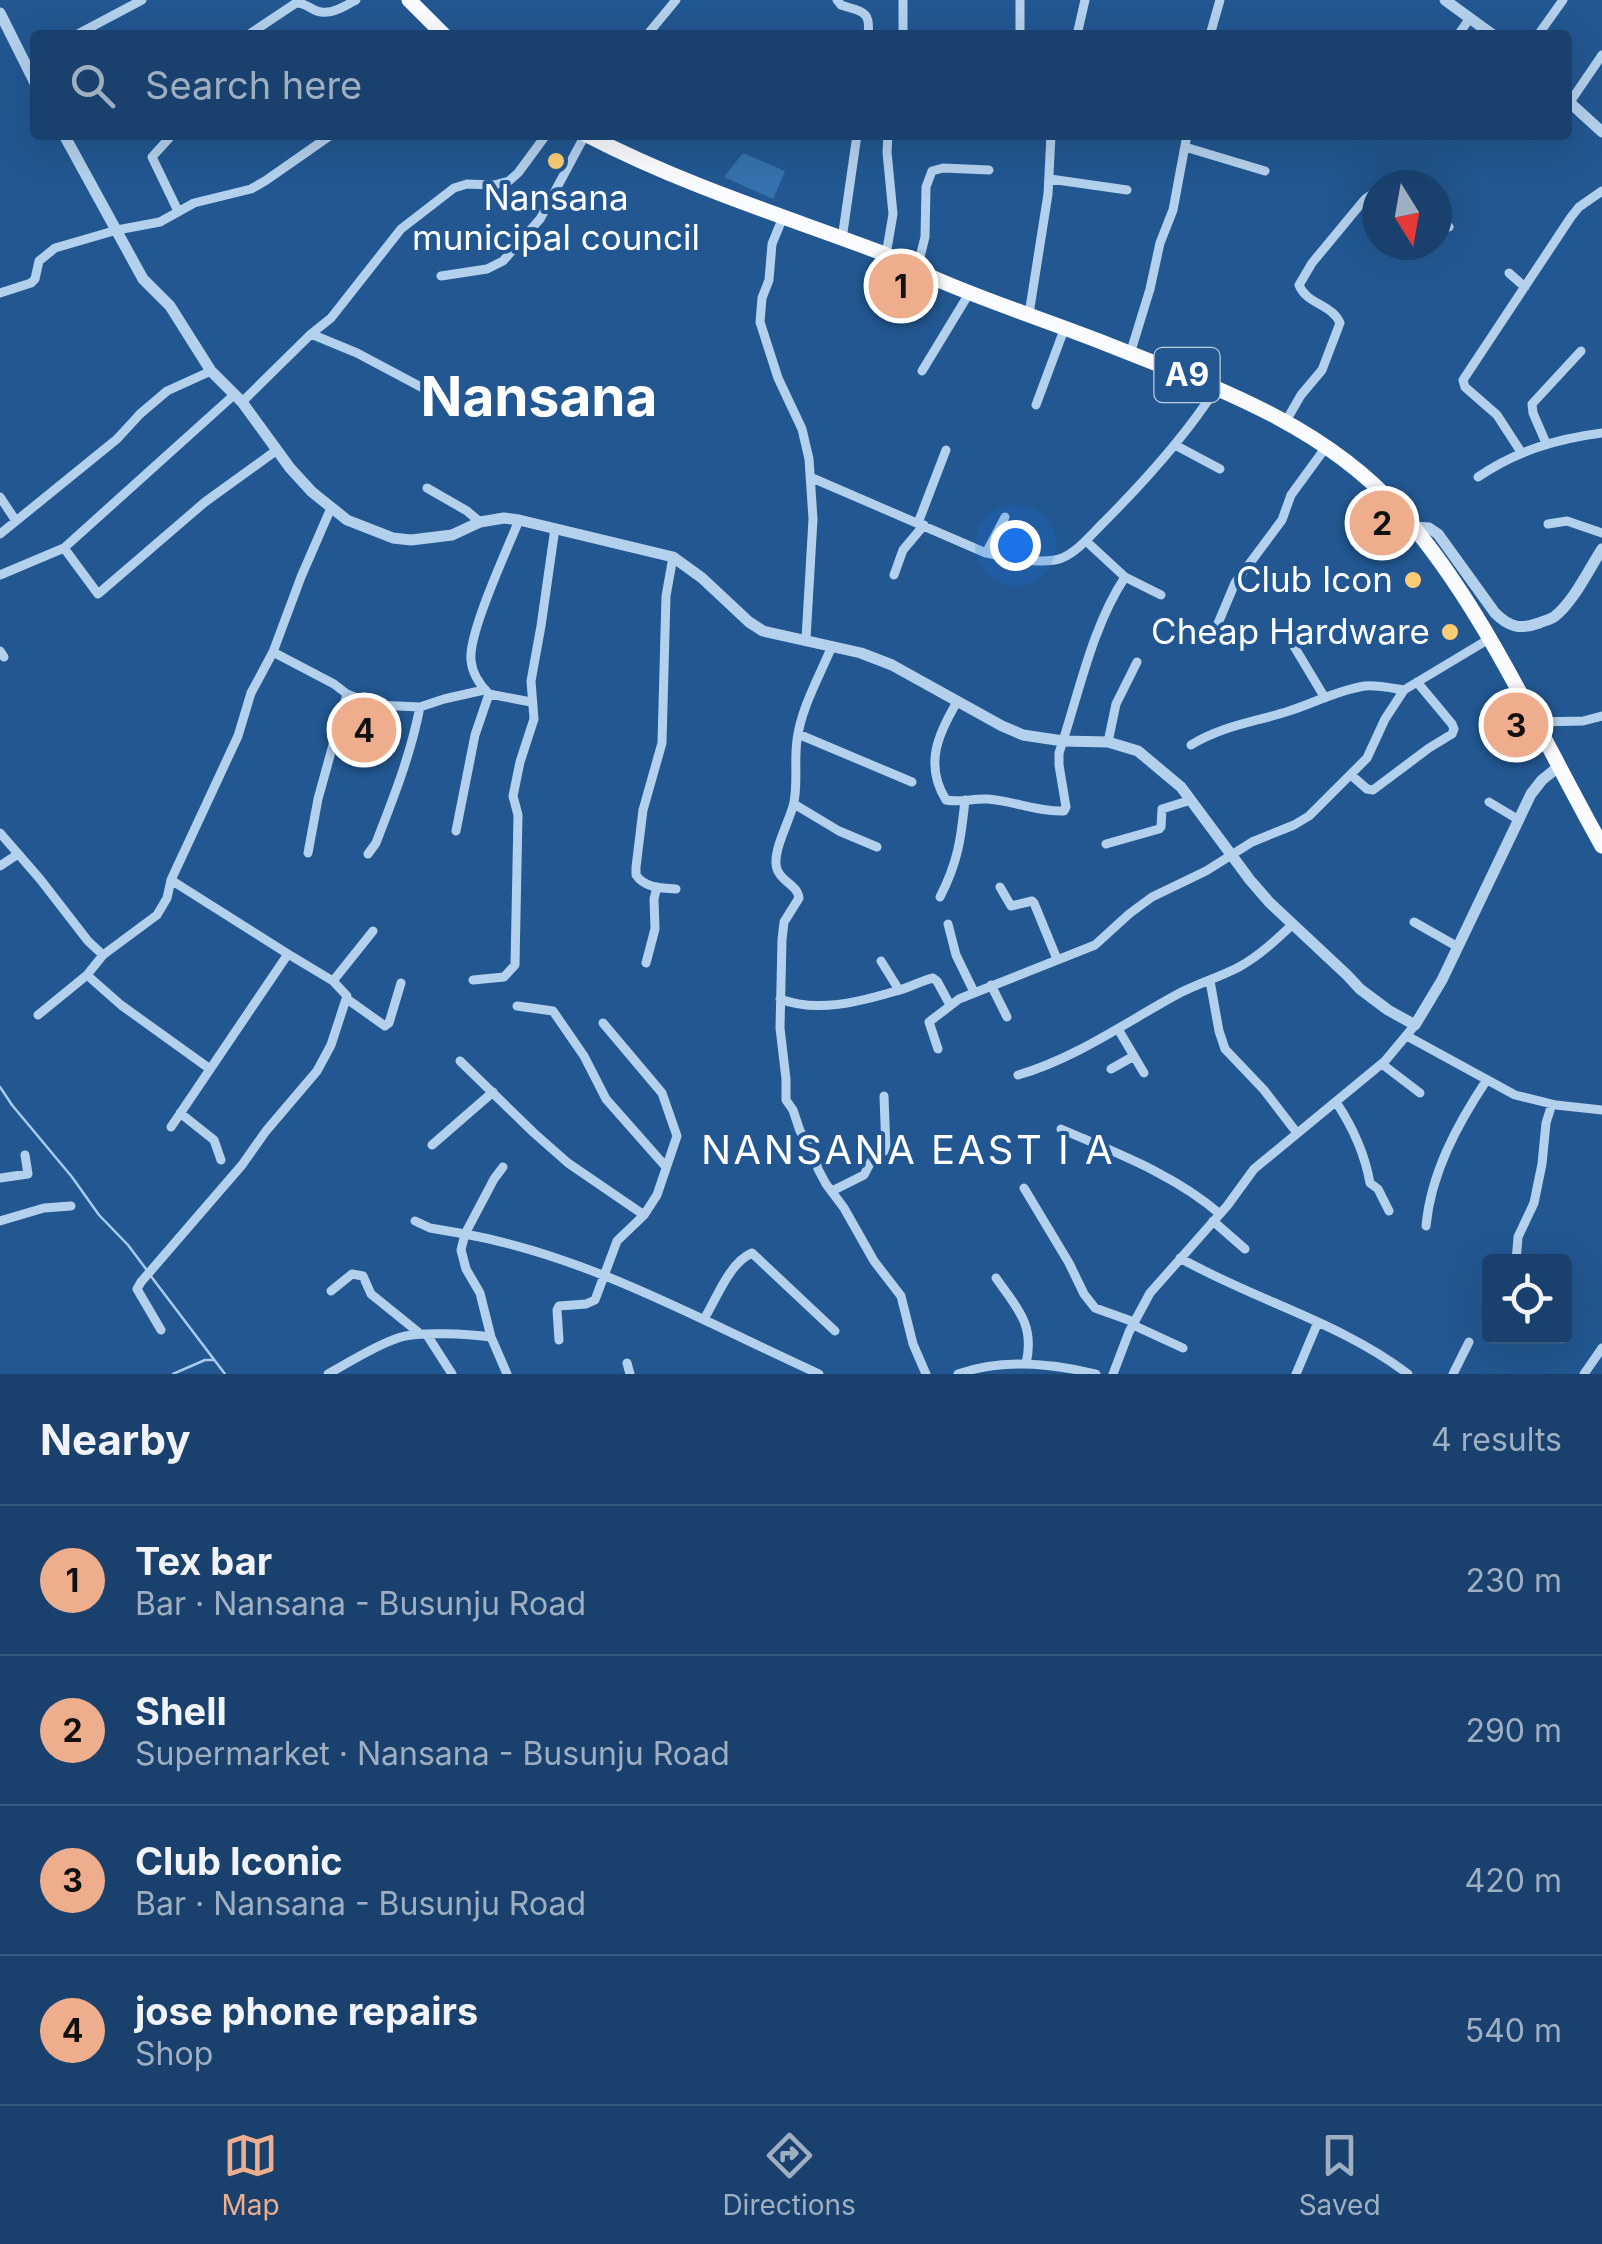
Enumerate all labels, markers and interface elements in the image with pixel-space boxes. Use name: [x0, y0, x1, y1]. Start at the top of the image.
search box: [30, 30, 1572, 140]
icon: search: [65, 58, 120, 113]
text: Search here: [145, 62, 362, 108]
marker: Nansana municipal council: [545, 150, 567, 172]
north arrow: [1362, 170, 1452, 260]
place label: Nansana municipal council: [412, 176, 700, 258]
pin: 1: [868, 248, 934, 324]
road number: A9: [1154, 348, 1220, 402]
district label: Nansana: [421, 363, 658, 429]
pin: 2: [1350, 486, 1414, 560]
your location: [990, 520, 1041, 571]
place label: Club Icon: [1236, 558, 1393, 600]
marker: Club Icon: [1402, 569, 1424, 591]
place label: Cheap Hardware: [1151, 610, 1430, 652]
marker: Cheap Hardware: [1439, 621, 1461, 643]
pin: 3: [1484, 688, 1548, 762]
pin: 4: [332, 692, 396, 768]
district label: NANSANA EAST I A: [701, 1125, 1115, 1174]
map controls: [1482, 1254, 1572, 1344]
button: locate: [1482, 1254, 1572, 1344]
text: Nearby: [40, 1414, 191, 1465]
text: 4 results: [1431, 1420, 1562, 1459]
text: Tex bar: [135, 1538, 272, 1584]
text: 1: [66, 1561, 79, 1600]
text: 230 m: [1466, 1561, 1562, 1600]
text: Bar · Nansana - Busunju Road: [135, 1584, 586, 1623]
text: Shell: [135, 1688, 227, 1734]
text: 2: [62, 1711, 83, 1750]
text: 290 m: [1465, 1711, 1562, 1750]
text: Supermarket · Nansana - Busunju Road: [135, 1734, 730, 1773]
text: Club Iconic: [135, 1838, 343, 1884]
text: 3: [62, 1861, 83, 1900]
text: 420 m: [1465, 1861, 1562, 1900]
text: Bar · Nansana - Busunju Road: [135, 1884, 586, 1923]
text: jose phone repairs: [135, 1988, 478, 2034]
text: 4: [62, 2011, 83, 2050]
text: 540 m: [1465, 2011, 1562, 2050]
text: Shop: [135, 2034, 213, 2073]
tab: Map: [221, 2128, 280, 2222]
tab: Directions: [722, 2128, 856, 2222]
tab: Saved: [1299, 2128, 1381, 2222]

